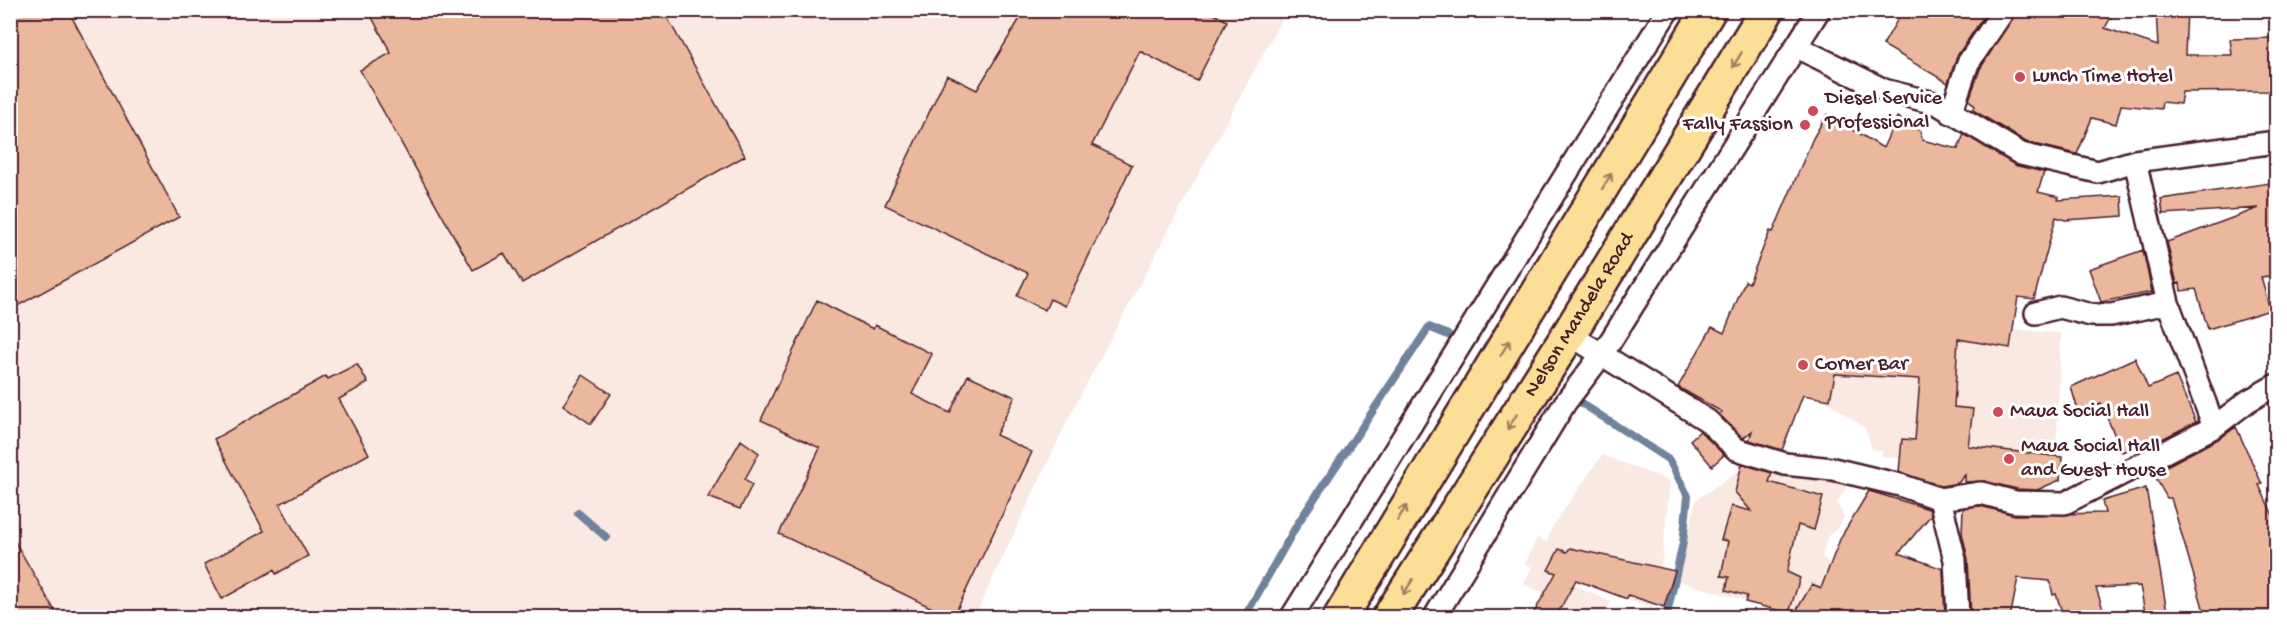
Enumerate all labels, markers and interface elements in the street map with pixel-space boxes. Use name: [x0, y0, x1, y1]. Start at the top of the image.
one-way arrow: [1730, 51, 1742, 68]
place label: Lunch Time Hotel: [2032, 65, 2173, 90]
marker: Lunch Time Hotel: [2013, 70, 2027, 84]
place label: Diesel Service Professional: [1823, 87, 1943, 136]
marker: Diesel Service Professional: [1806, 104, 1820, 118]
place label: Fally Fassion: [1682, 113, 1793, 138]
marker: Fally Fassion: [1798, 118, 1812, 132]
one-way arrow: [1601, 173, 1613, 190]
street label: Nelson Mandela Road: [1519, 227, 1641, 402]
one-way arrow: [1499, 340, 1511, 357]
place label: Corner Bar: [1815, 353, 1909, 378]
marker: Corner Bar: [1796, 358, 1810, 372]
place label: Maua Social Hall: [2010, 400, 2149, 425]
marker: Maua Social Hall: [1991, 405, 2005, 419]
one-way arrow: [1505, 413, 1517, 430]
place label: Maua Social Hall and Guest House: [2021, 435, 2168, 484]
marker: Maua Social Hall and Guest House: [2002, 452, 2016, 466]
one-way arrow: [1397, 505, 1409, 522]
one-way arrow: [1401, 578, 1413, 595]

